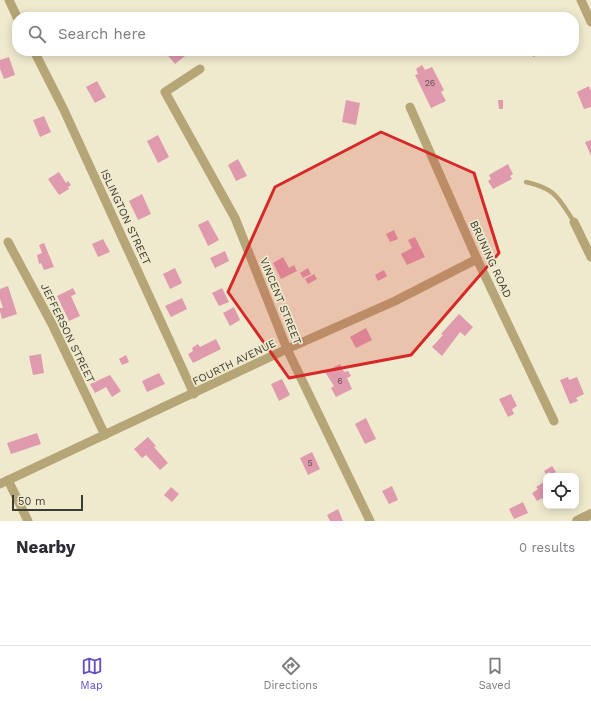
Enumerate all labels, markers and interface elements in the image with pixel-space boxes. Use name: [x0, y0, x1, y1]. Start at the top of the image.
search box: [12, 12, 579, 56]
icon: search: [26, 23, 48, 45]
text: Search here: [58, 25, 146, 43]
house number: 26: [425, 78, 435, 88]
street label: ISLINGTON STREET: [98, 167, 154, 267]
street label: BRUNING ROAD: [467, 218, 514, 300]
street label: VINCENT STREET: [257, 256, 304, 347]
street label: JEFFERSON STREET: [38, 281, 98, 386]
street label: FOURTH AVENUE: [190, 337, 278, 388]
house number: 6: [337, 376, 343, 386]
house number: 5: [307, 458, 313, 468]
map controls: [543, 473, 579, 509]
button: locate: [543, 473, 579, 509]
scale bar: [12, 493, 83, 512]
text: 50 m: [18, 495, 45, 508]
text: Nearby: [16, 537, 75, 557]
text: 0 results: [519, 540, 575, 555]
tab: Map: [80, 655, 103, 692]
tab: Directions: [264, 655, 318, 692]
tab: Saved: [479, 655, 511, 692]

